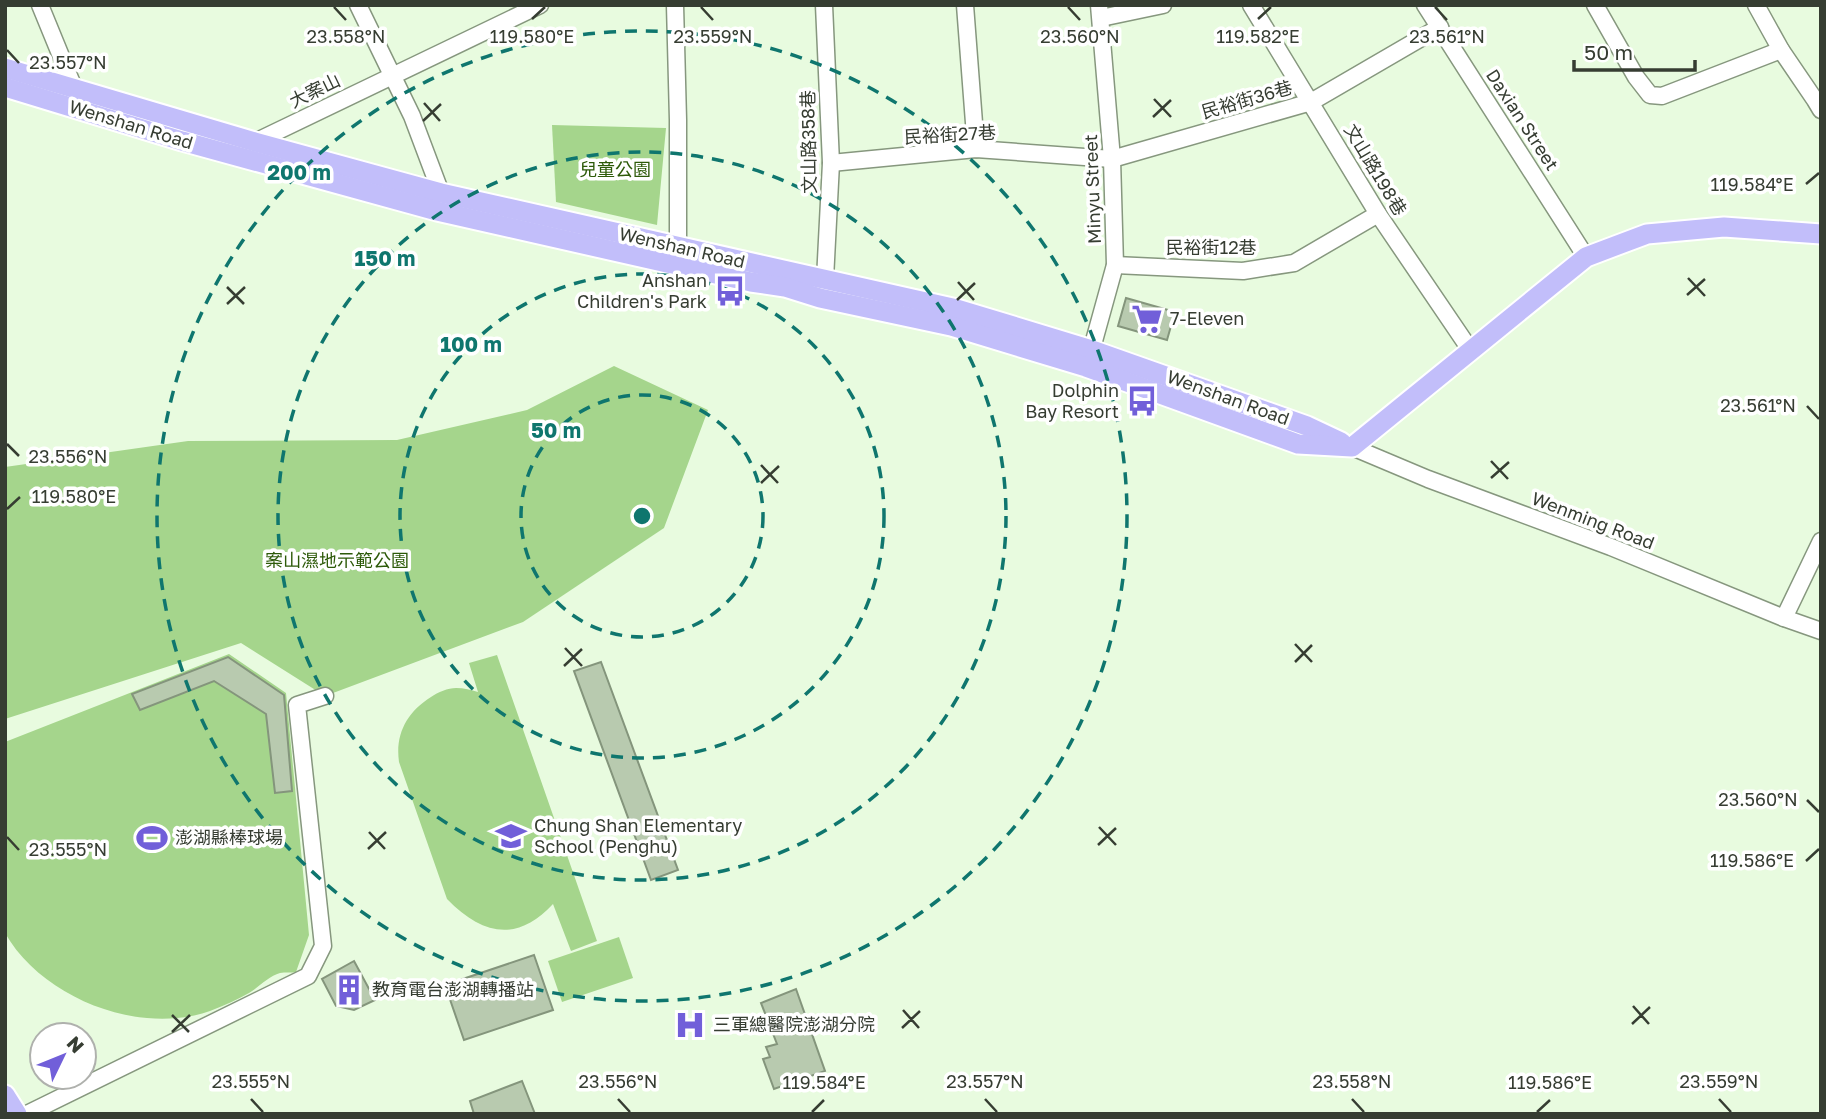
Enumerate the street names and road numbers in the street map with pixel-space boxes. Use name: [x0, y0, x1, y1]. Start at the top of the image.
street label: Daxian Street: [1482, 65, 1564, 174]
street label: 大案山: [285, 68, 344, 112]
street label: 民裕街36巷: [1199, 76, 1295, 122]
street label: 文山路358巷: [796, 90, 820, 194]
street label: Wenshan Road: [67, 95, 196, 153]
street label: 文山路198巷: [1340, 120, 1412, 219]
street label: 民裕街27巷: [903, 121, 996, 147]
street label: Minyu Street: [1079, 134, 1105, 244]
street label: Wenshan Road: [617, 222, 747, 272]
street label: 民裕街12巷: [1165, 236, 1257, 258]
street label: Wenshan Road: [1164, 365, 1292, 429]
street label: Wenming Road: [1529, 487, 1658, 554]

